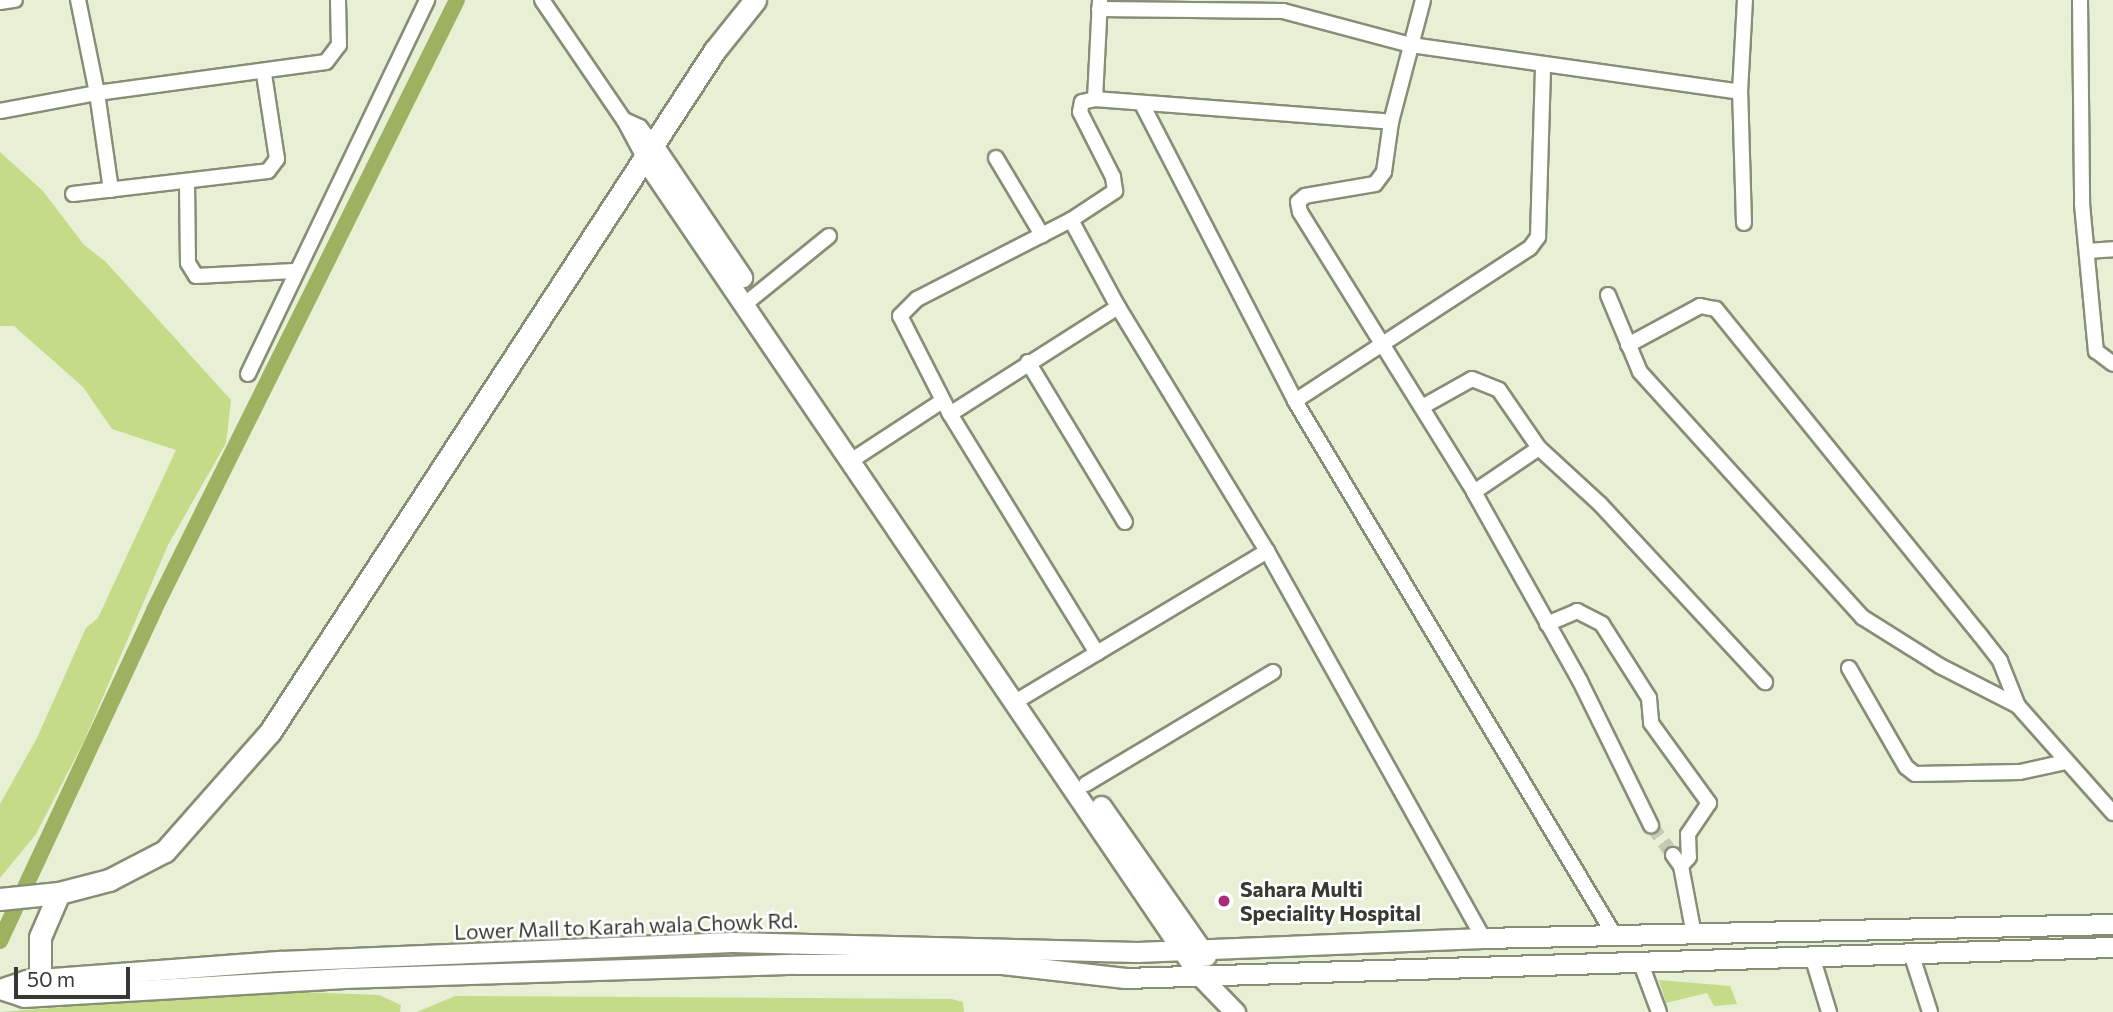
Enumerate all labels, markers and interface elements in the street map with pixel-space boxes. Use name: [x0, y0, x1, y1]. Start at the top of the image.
place label: Sahara Multi Speciality Hospital: [1240, 876, 1421, 926]
marker: Sahara Multi Speciality Hospital: [1214, 891, 1234, 911]
street label: Lower Mall to Karah wala Chowk Rd.: [454, 907, 798, 945]
scale bar: [18, 953, 133, 997]
text: 50 m: [27, 966, 75, 991]

